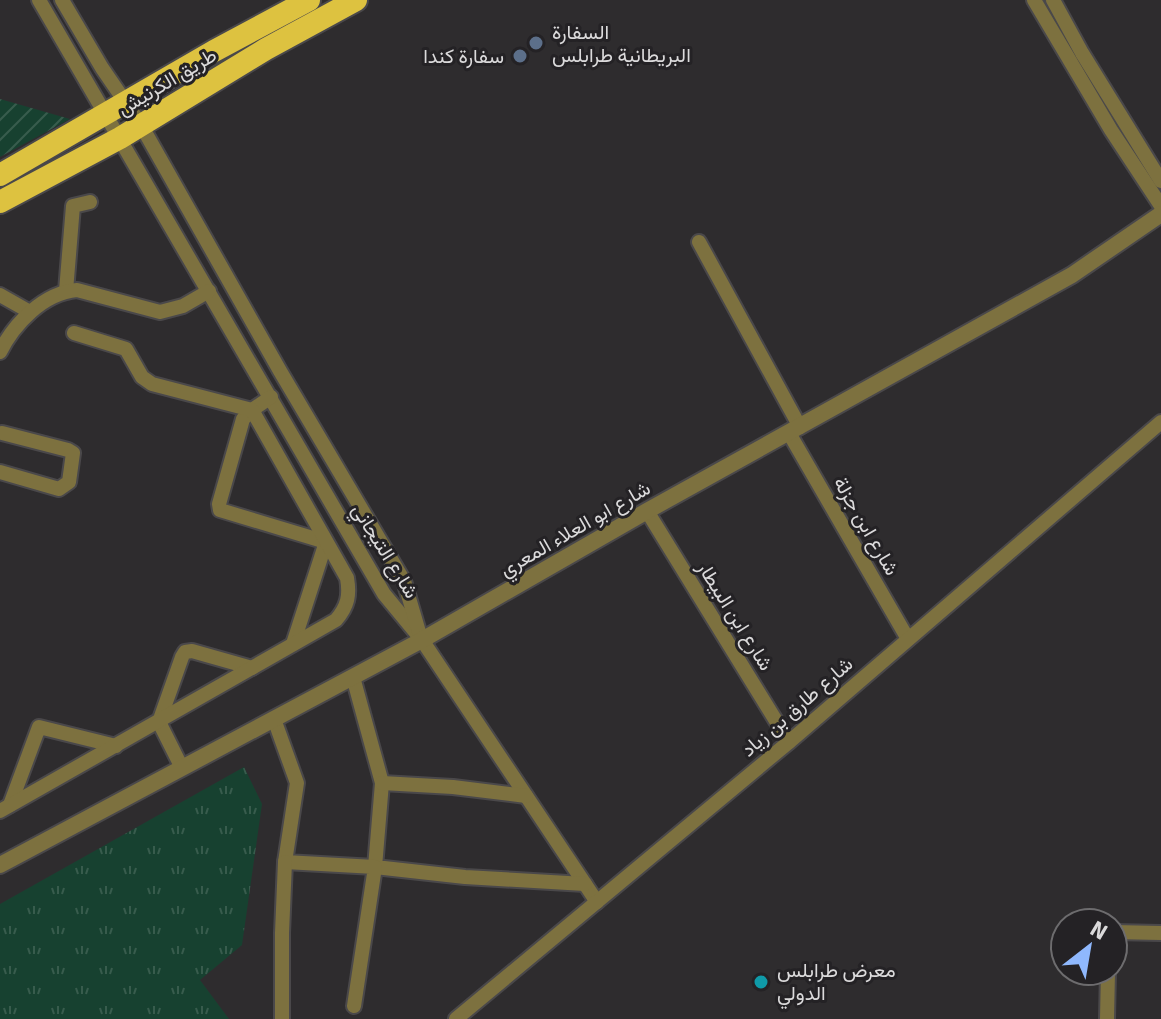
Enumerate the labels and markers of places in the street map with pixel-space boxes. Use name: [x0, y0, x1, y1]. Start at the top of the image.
place label: السفارة البريطانية طرابلس: [552, 20, 691, 68]
marker: السفارة البريطانية طرابلس: [527, 34, 545, 52]
place label: سفارة كندا: [423, 44, 504, 69]
marker: سفارة كندا: [511, 47, 529, 65]
place label: معرض طرابلس الدولي: [777, 958, 896, 1010]
marker: معرض طرابلس الدولي: [752, 973, 770, 991]

